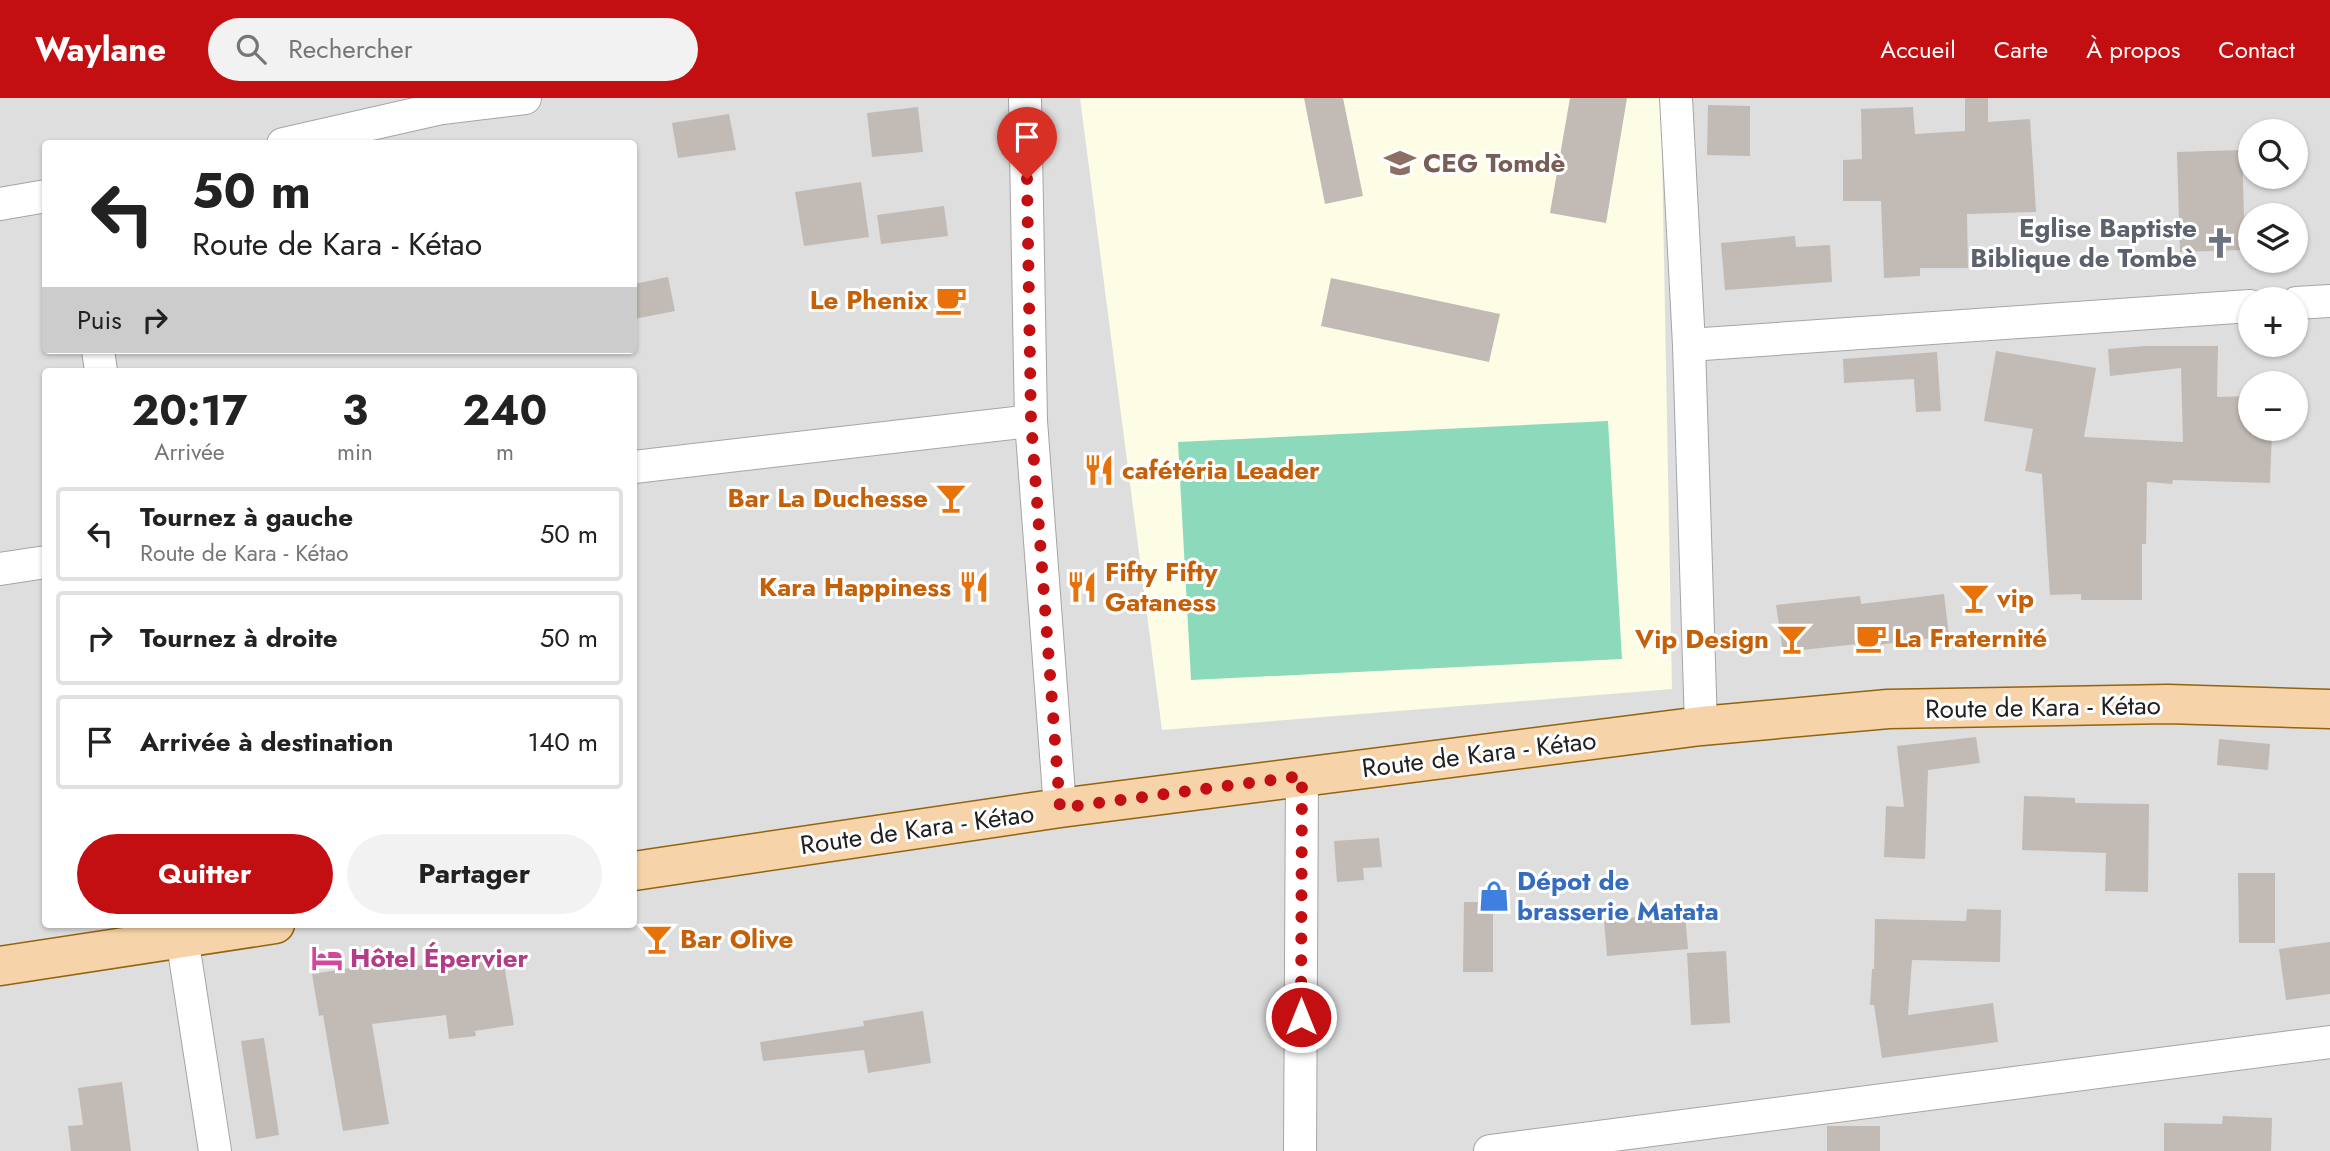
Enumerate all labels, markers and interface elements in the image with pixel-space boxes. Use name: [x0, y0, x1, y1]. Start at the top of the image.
search box: [208, 18, 698, 81]
text: Waylane: [35, 26, 166, 73]
icon: search: [232, 30, 270, 68]
text: Rechercher: [288, 30, 413, 68]
text: Accueil: [1880, 32, 1956, 67]
text: Carte: [1994, 32, 2048, 67]
text: À propos: [2086, 32, 2180, 67]
text: Contact: [2218, 32, 2295, 67]
pin: [997, 107, 1057, 179]
icon: arrive: [1008, 118, 1046, 156]
map controls: [2238, 119, 2308, 441]
button: search: [2238, 119, 2308, 189]
place label: CEG Tomdè: [1423, 144, 1566, 182]
school or university icon: CEG Tomdè: [1383, 146, 1417, 180]
text: 50 m: [192, 156, 311, 226]
icon: left: [77, 168, 168, 259]
button: layers: [2238, 203, 2308, 273]
place label: Eglise Baptiste Biblique de Tombè: [1970, 209, 2197, 277]
text: Route de Kara - Kétao: [192, 221, 482, 267]
church icon: Eglise Baptiste Biblique de Tombè: [2203, 226, 2237, 260]
place label: Le Phenix: [810, 281, 928, 319]
cafe icon: Le Phenix: [934, 283, 968, 317]
button: +: [2238, 287, 2308, 357]
text: Puis: [77, 301, 122, 339]
icon: right: [136, 301, 174, 339]
button: −: [2238, 371, 2308, 441]
text: 20:17: [132, 380, 247, 441]
text: 3: [342, 380, 368, 441]
text: 240: [463, 380, 547, 441]
text: Arrivée: [154, 435, 225, 469]
text: min: [337, 435, 373, 469]
text: m: [496, 435, 514, 469]
place label: cafétéria Leader: [1122, 451, 1320, 489]
restaurant icon: cafétéria Leader: [1082, 453, 1116, 487]
place label: Bar La Duchesse: [728, 479, 928, 517]
bar icon: Bar La Duchesse: [934, 481, 968, 515]
text: Tournez à gauche: [140, 498, 353, 536]
icon: left: [81, 515, 119, 553]
text: 50 m: [540, 515, 598, 553]
text: Route de Kara - Kétao: [140, 536, 349, 570]
place label: Fifty Fifty Gataness: [1105, 553, 1218, 621]
place label: Kara Happiness: [759, 568, 951, 606]
restaurant icon: Kara Happiness: [957, 570, 991, 604]
restaurant icon: Fifty Fifty Gataness: [1065, 570, 1099, 604]
place label: vip: [1996, 579, 2034, 617]
bar icon: vip: [1957, 581, 1991, 615]
icon: right: [81, 619, 119, 657]
text: Tournez à droite: [140, 619, 338, 657]
text: 50 m: [540, 619, 598, 657]
place label: La Fraternité: [1894, 619, 2047, 657]
place label: Vip Design: [1634, 620, 1769, 658]
cafe icon: La Fraternité: [1854, 621, 1888, 655]
bar icon: Vip Design: [1775, 622, 1809, 656]
street label: Route de Kara - Kétao: [1925, 686, 2161, 728]
street label: Route de Kara - Kétao: [1360, 721, 1598, 787]
icon: arrive: [81, 723, 119, 761]
text: Arrivée à destination: [140, 723, 393, 761]
text: 140 m: [527, 723, 598, 761]
street label: Route de Kara - Kétao: [798, 794, 1036, 864]
button: Quitter: [77, 834, 333, 914]
button: Partager: [347, 834, 602, 914]
place label: Dépot de brasserie Matata: [1517, 862, 1719, 930]
shop icon: Dépot de brasserie Matata: [1477, 879, 1511, 913]
place label: Bar Olive: [680, 920, 794, 958]
bar icon: Bar Olive: [640, 922, 674, 956]
place label: Hôtel Épervier: [350, 939, 529, 977]
hotel icon: Hôtel Épervier: [310, 941, 344, 975]
position arrow: [1264, 980, 1338, 1054]

